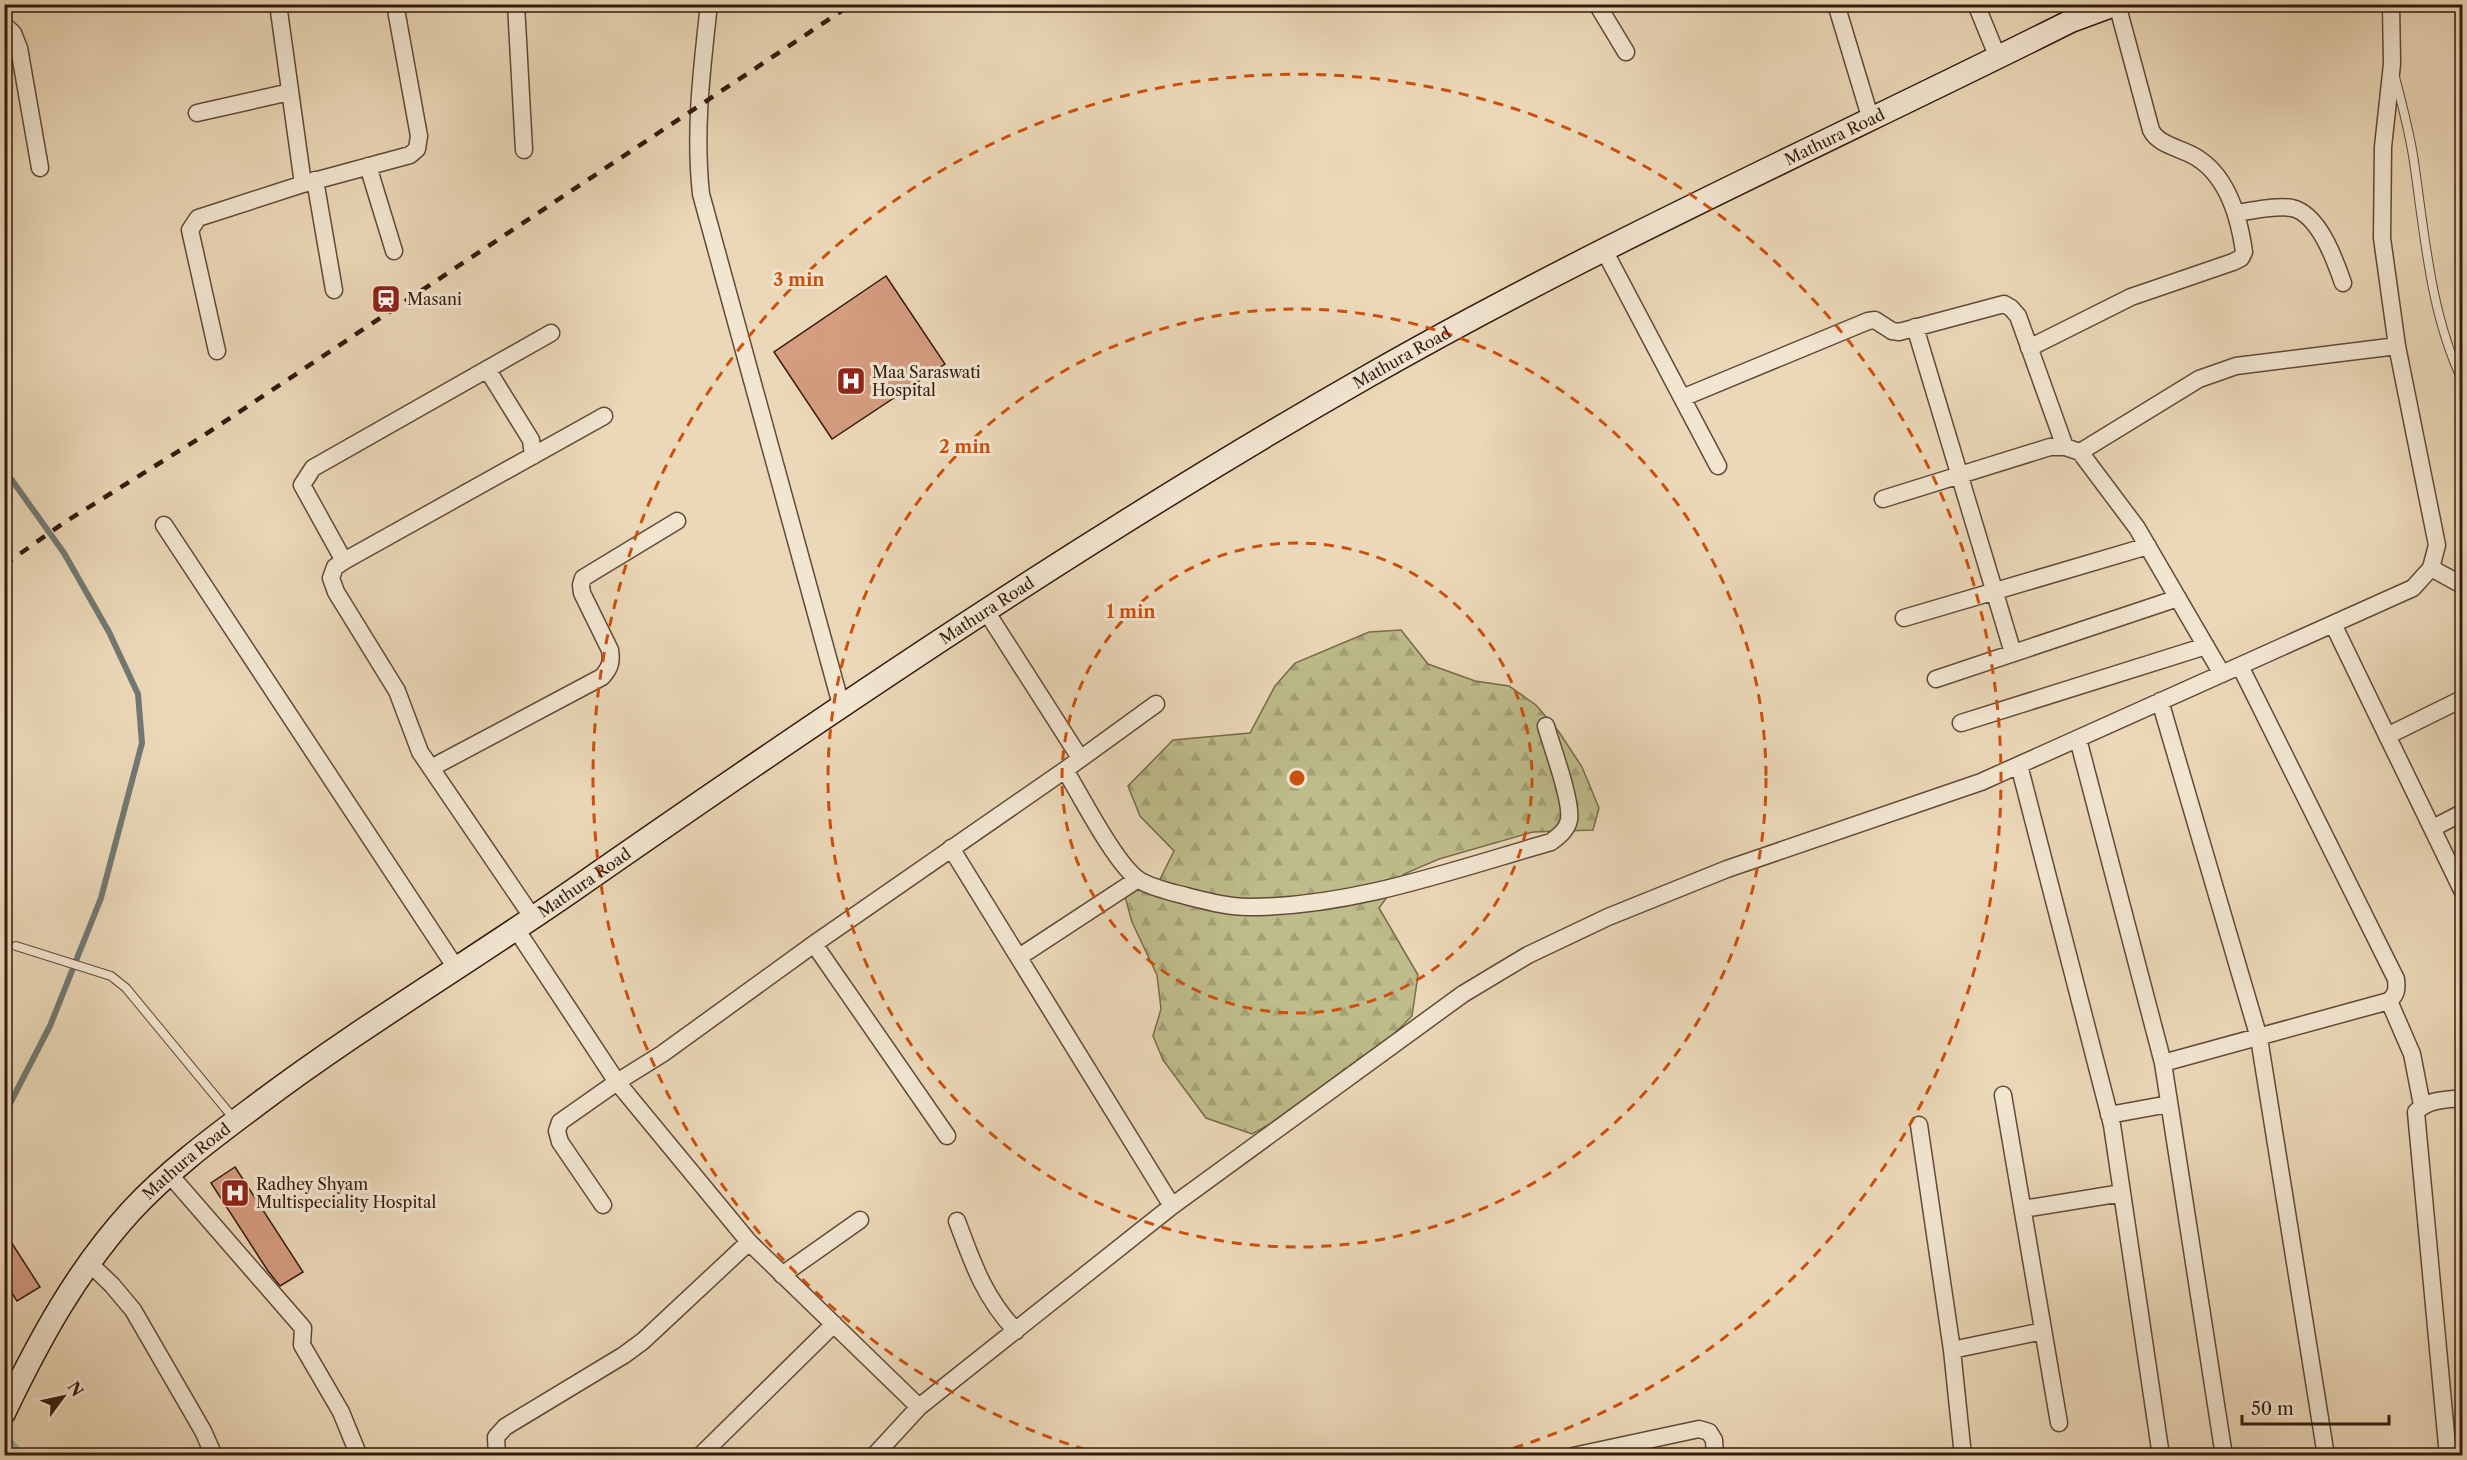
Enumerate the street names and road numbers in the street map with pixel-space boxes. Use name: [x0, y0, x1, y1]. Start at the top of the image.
street label: Mathura Road: [1781, 104, 1888, 169]
street label: Mathura Road: [1349, 322, 1454, 393]
street label: Mathura Road: [936, 572, 1038, 648]
street label: Mathura Road: [534, 843, 635, 922]
street label: Mathura Road: [138, 1118, 234, 1204]

